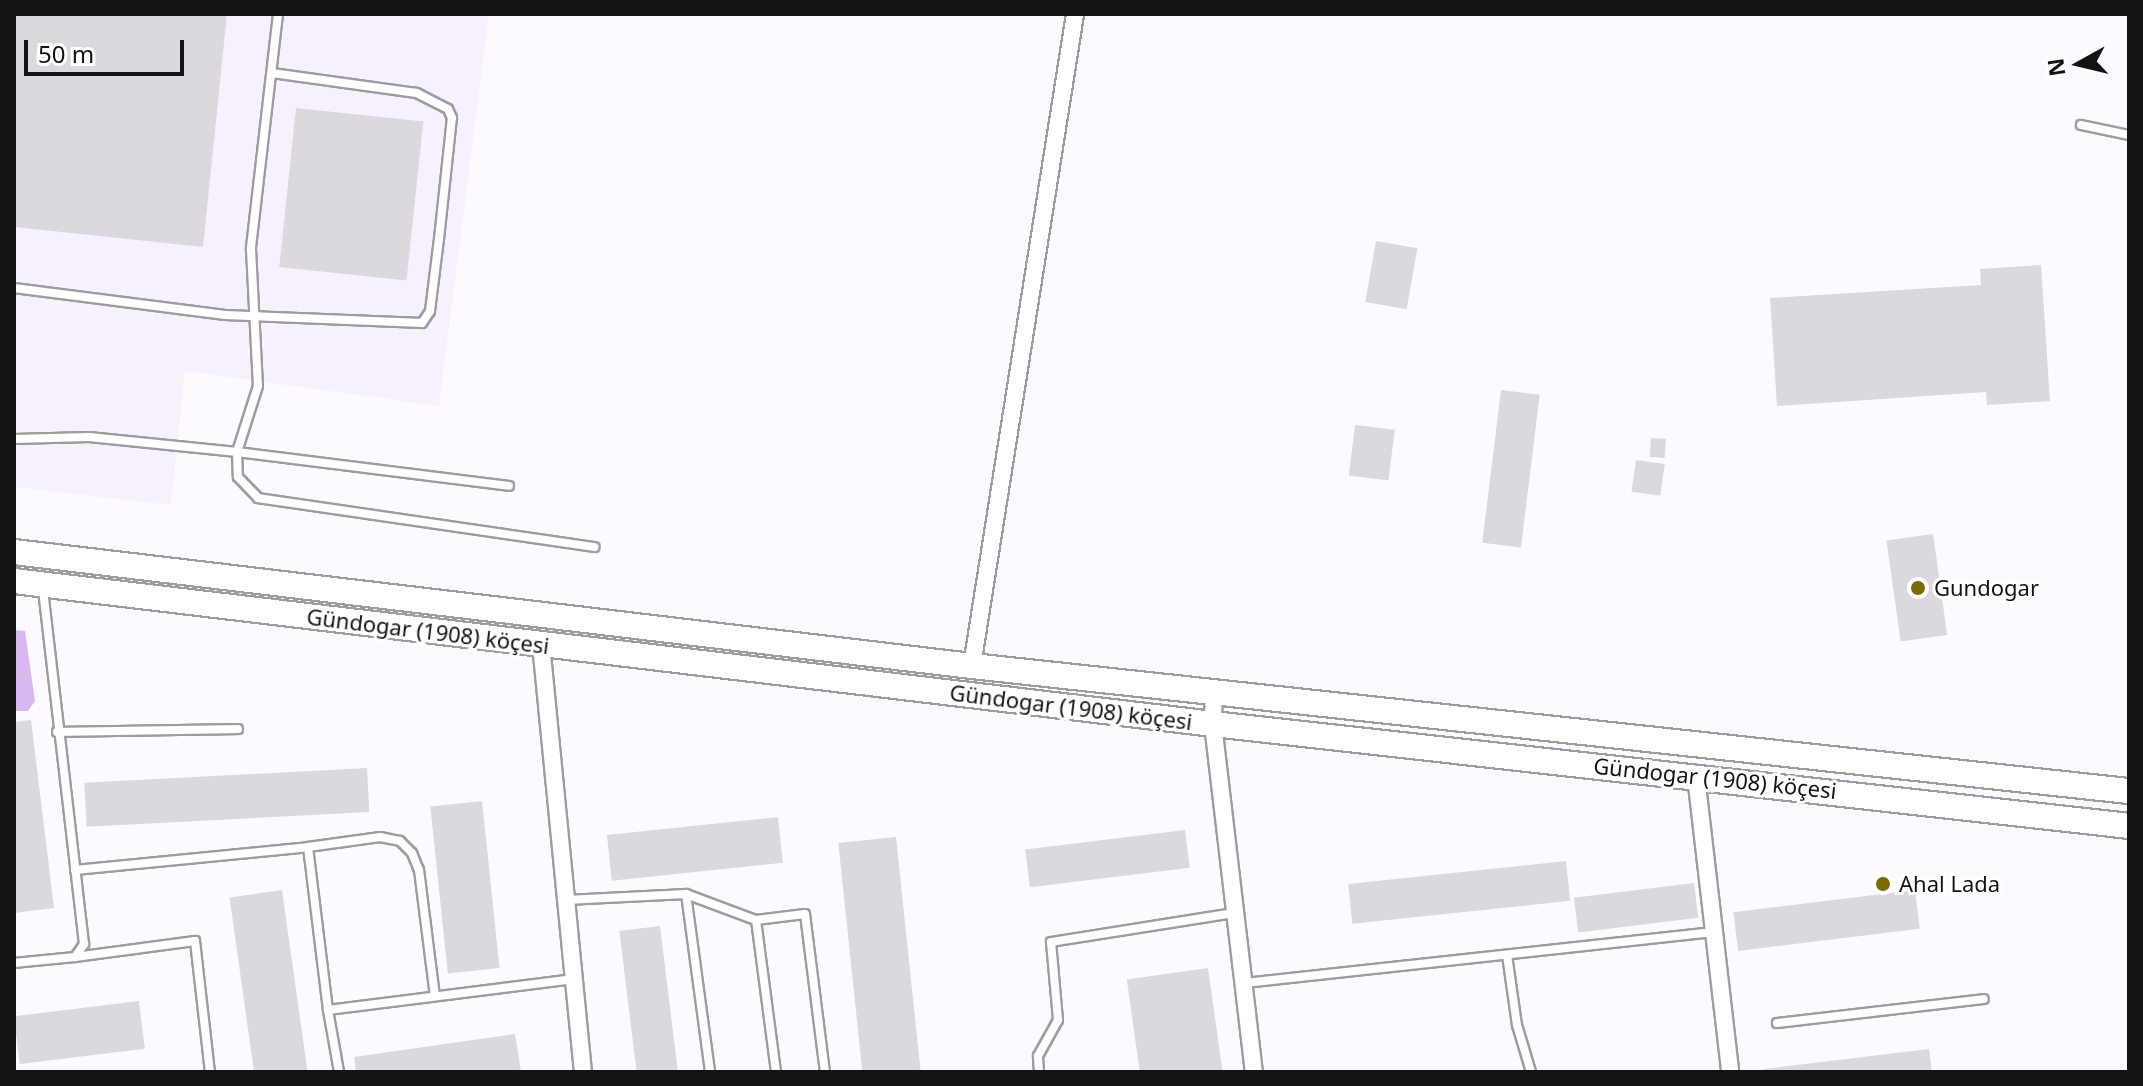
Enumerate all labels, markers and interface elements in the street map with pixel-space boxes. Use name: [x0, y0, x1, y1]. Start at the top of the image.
scale bar: [28, 24, 188, 74]
north arrow: [2039, 24, 2119, 104]
text: 50 m: [38, 37, 94, 70]
text: N: [2039, 56, 2071, 78]
place label: Gundogar: [1934, 575, 2039, 601]
marker: Gundogar: [1909, 579, 1927, 597]
street label: Gündogar (1908) köçesi: [305, 603, 551, 659]
street label: Gündogar (1908) köçesi: [948, 679, 1194, 735]
street label: Gündogar (1908) köçesi: [1592, 752, 1838, 804]
place label: Ahal Lada: [1899, 871, 2000, 897]
marker: Ahal Lada: [1874, 875, 1892, 893]

